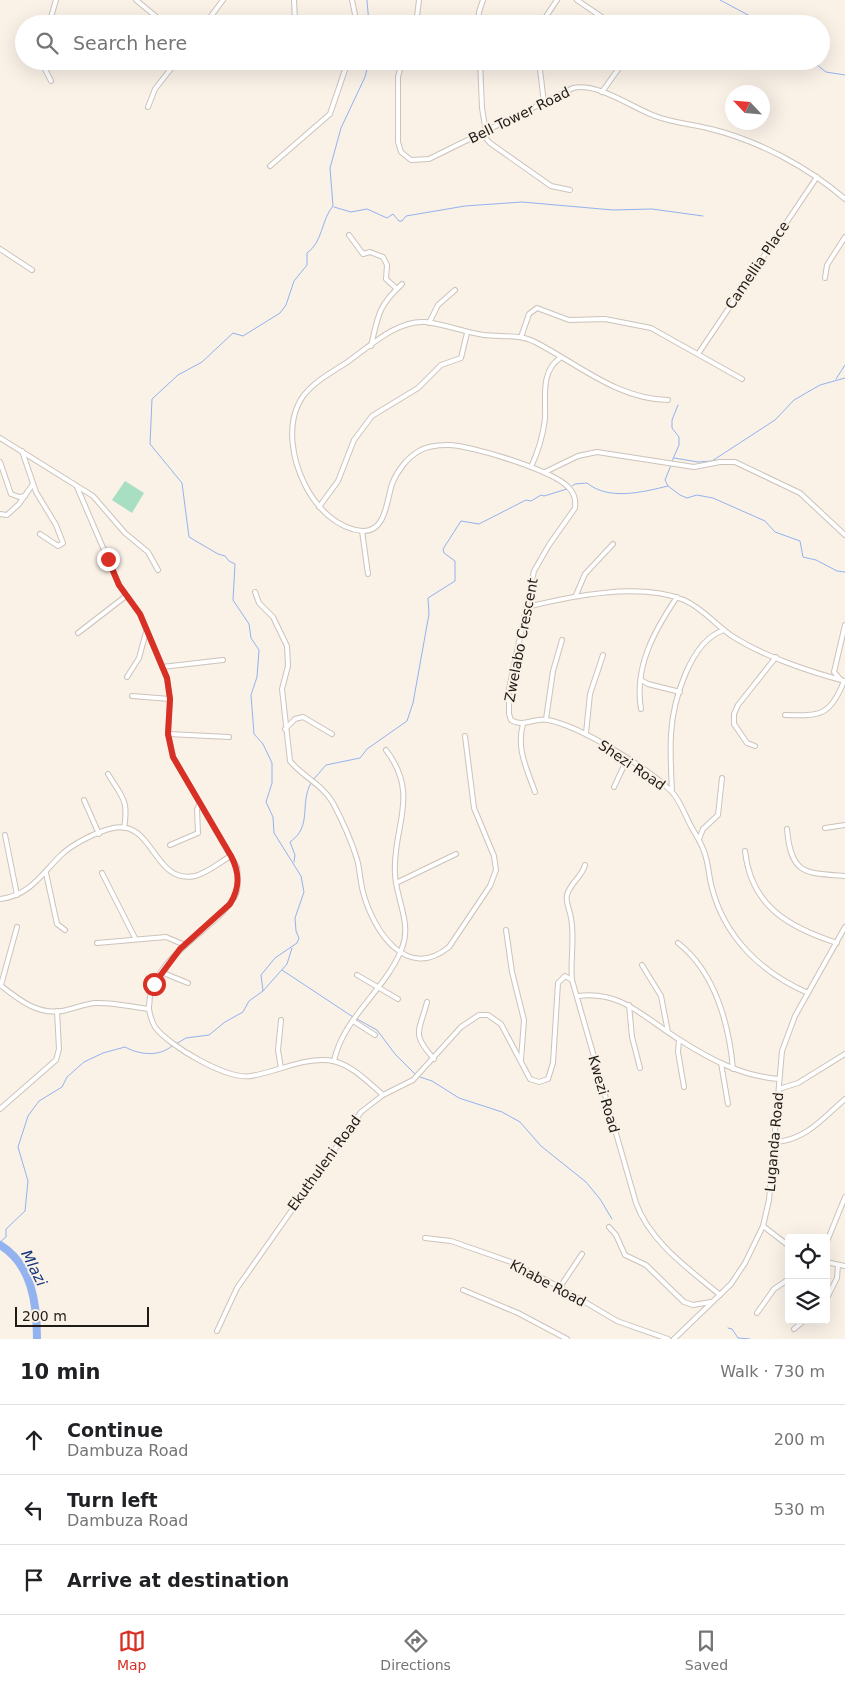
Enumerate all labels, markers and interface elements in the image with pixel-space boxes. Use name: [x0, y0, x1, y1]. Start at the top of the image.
search box: [15, 15, 830, 70]
icon: search: [33, 29, 61, 57]
text: Search here: [73, 32, 187, 54]
street label: Bell Tower Road: [466, 84, 572, 146]
north arrow: [725, 85, 770, 130]
street label: Camellia Place: [722, 218, 792, 312]
route end: [97, 548, 120, 571]
street label: Zwelabo Crescent: [501, 576, 541, 703]
street label: Shezi Road: [596, 737, 668, 793]
route start: [143, 973, 166, 996]
street label: Kwezi Road: [585, 1053, 623, 1135]
street label: Luganda Road: [762, 1092, 786, 1192]
street label: Ekuthuleni Road: [284, 1112, 364, 1214]
map controls: [785, 1234, 830, 1324]
button: locate: [785, 1234, 830, 1279]
water label: Mlazi: [17, 1247, 51, 1290]
street label: Khabe Road: [507, 1256, 589, 1310]
button: layers: [785, 1279, 830, 1324]
scale bar: [15, 1304, 149, 1327]
text: 200 m: [22, 1308, 67, 1324]
text: 10 min: [20, 1360, 101, 1384]
text: Walk · 730 m: [720, 1362, 825, 1381]
text: Continue: [67, 1419, 163, 1441]
icon: ahead: [20, 1426, 48, 1454]
text: 200 m: [774, 1430, 825, 1449]
text: Dambuza Road: [67, 1441, 188, 1460]
text: Turn left: [67, 1489, 158, 1511]
icon: left: [20, 1496, 48, 1524]
text: 530 m: [774, 1500, 825, 1519]
text: Dambuza Road: [67, 1511, 188, 1530]
icon: arrive: [20, 1566, 48, 1594]
text: Arrive at destination: [67, 1569, 289, 1591]
tab: Map: [117, 1627, 146, 1673]
tab: Directions: [380, 1627, 451, 1673]
tab: Saved: [685, 1627, 728, 1673]

